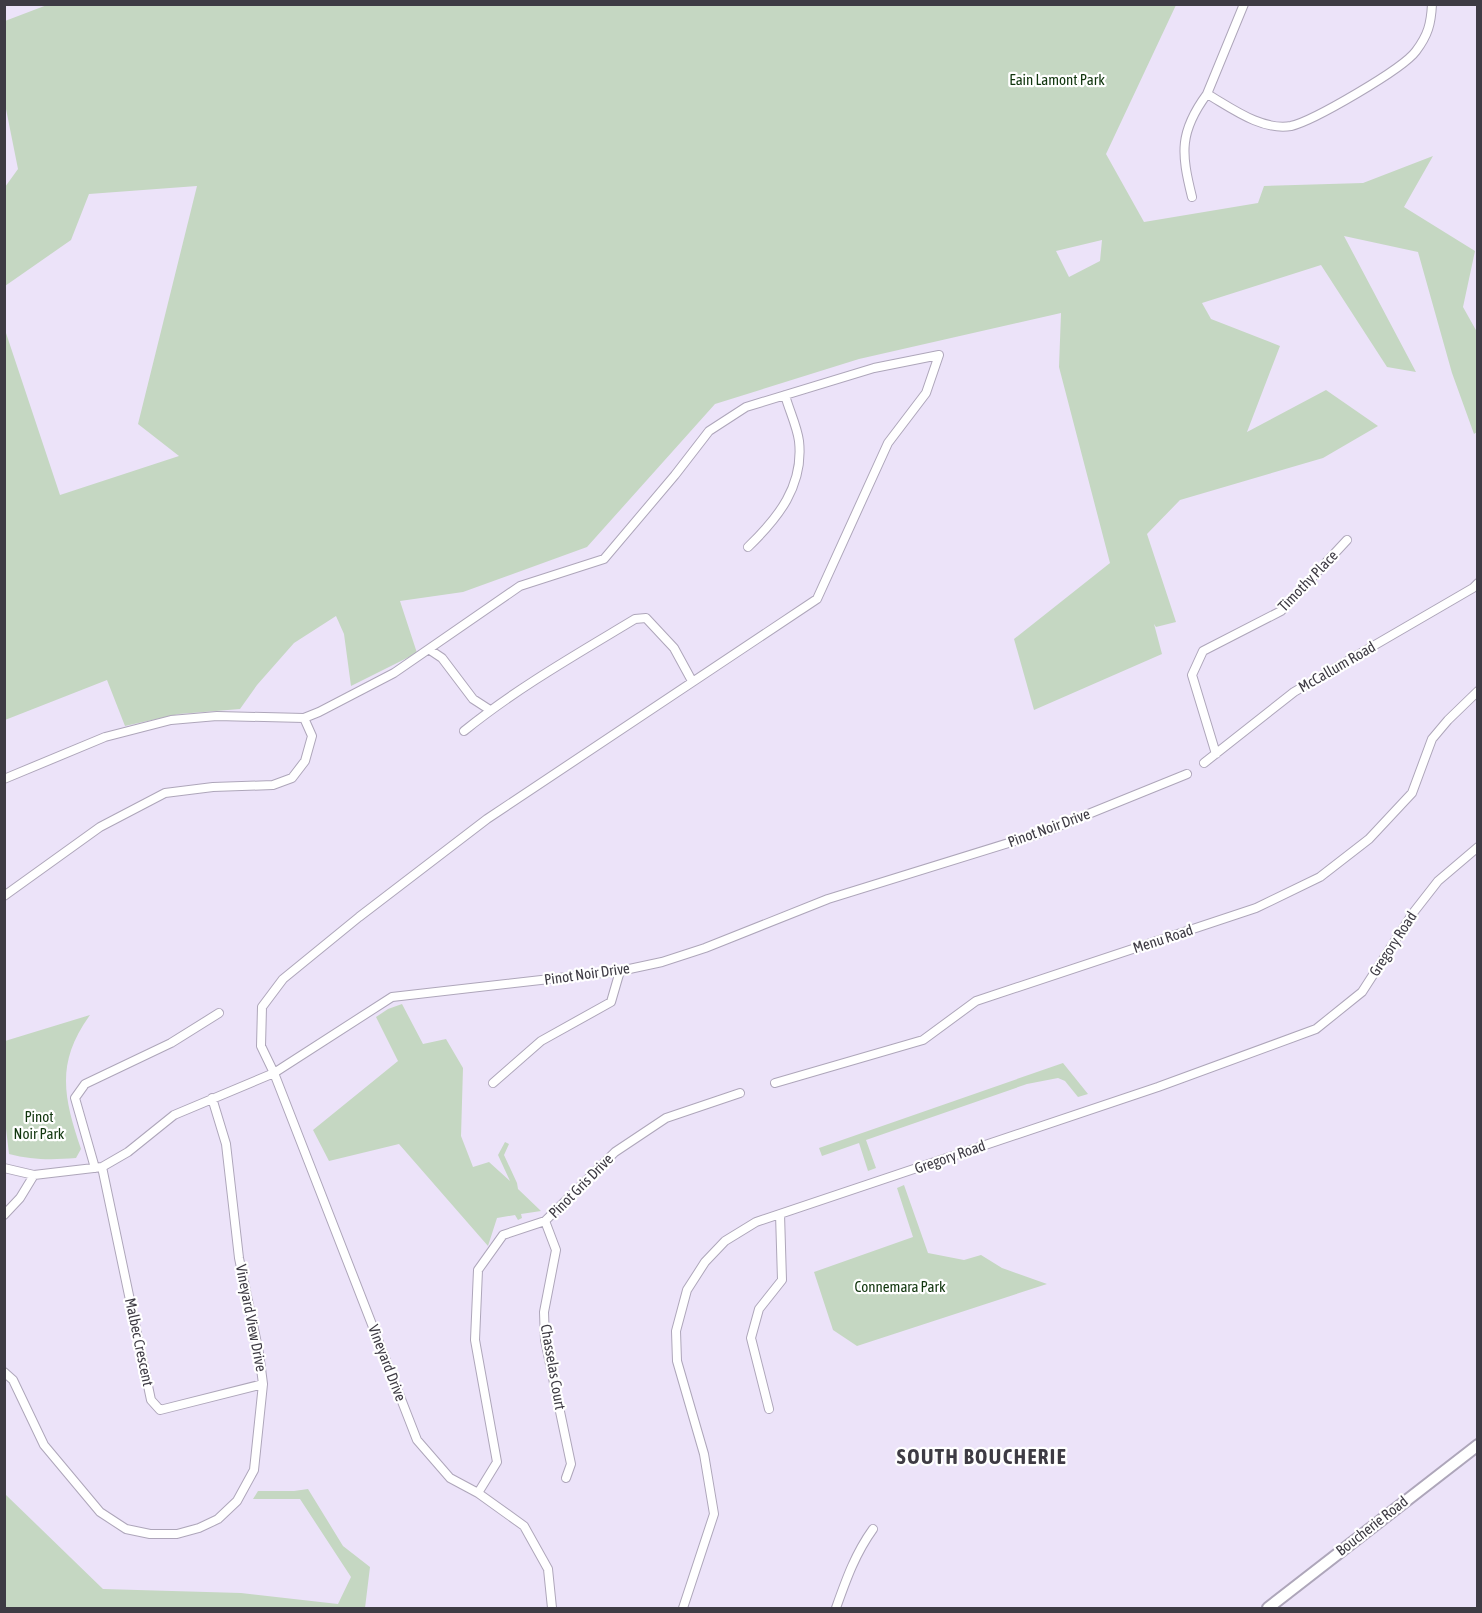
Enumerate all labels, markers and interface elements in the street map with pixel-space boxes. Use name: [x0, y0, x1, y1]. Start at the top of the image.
park label: Eain Lamont Park: [1009, 71, 1105, 88]
street label: Timothy Place: [1274, 547, 1341, 615]
street label: McCallum Road: [1295, 638, 1378, 695]
street label: Pinot Noir Drive: [1005, 805, 1092, 850]
street label: Gregory Road: [1365, 908, 1420, 979]
street label: Menu Road: [1131, 921, 1195, 956]
street label: Pinot Noir Drive: [543, 959, 631, 988]
park label: Pinot Noir Park: [14, 1108, 65, 1142]
street label: Gregory Road: [912, 1136, 987, 1177]
street label: Pinot Gris Drive: [545, 1150, 616, 1221]
street label: Vineyard View Drive: [233, 1263, 270, 1373]
park label: Connemara Park: [854, 1278, 946, 1295]
street label: Malbec Crescent: [122, 1296, 157, 1388]
street label: Vineyard Drive: [365, 1322, 410, 1404]
street label: Chasselas Court: [538, 1323, 569, 1411]
district label: SOUTH BOUCHERIE: [897, 1444, 1067, 1468]
street label: Boucherie Road: [1332, 1492, 1411, 1559]

